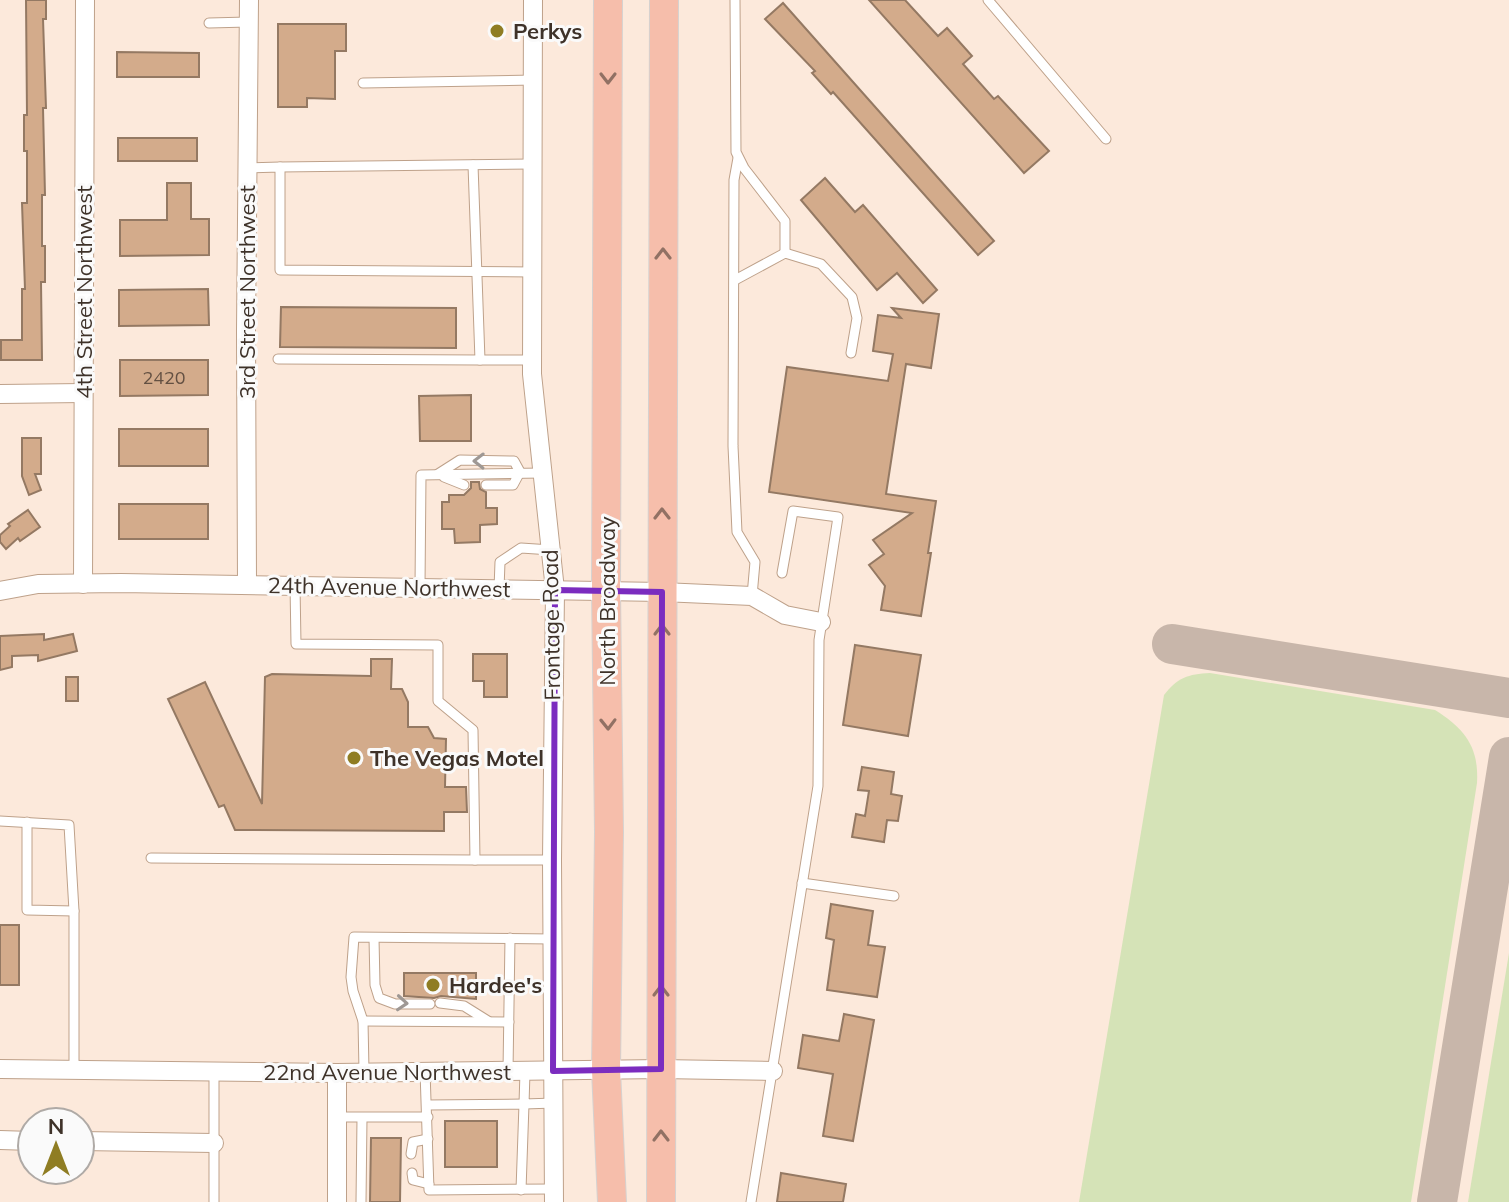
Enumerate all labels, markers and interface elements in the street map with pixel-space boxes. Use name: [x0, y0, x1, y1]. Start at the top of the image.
place label: Perkys: [513, 17, 582, 45]
marker: Perkys: [488, 22, 506, 40]
one-way arrow: [599, 72, 617, 85]
street label: 4th Street Northwest: [70, 185, 98, 399]
street label: 3rd Street Northwest: [233, 185, 261, 399]
one-way arrow: [654, 247, 672, 260]
house number: 2420: [142, 366, 186, 389]
one-way arrow: [472, 452, 485, 469]
one-way arrow: [653, 507, 671, 520]
street label: North Broadway: [593, 516, 621, 686]
street label: Frontage Road: [536, 549, 566, 701]
street label: 24th Avenue Northwest: [267, 571, 511, 603]
one-way arrow: [653, 623, 671, 636]
one-way arrow: [599, 718, 617, 731]
place label: The Vegas Motel: [370, 744, 544, 772]
marker: The Vegas Motel: [345, 749, 363, 767]
place label: Hardee's: [449, 971, 542, 999]
marker: Hardee's: [424, 976, 442, 994]
one-way arrow: [652, 984, 670, 997]
one-way arrow: [396, 994, 409, 1011]
street label: 22nd Avenue Northwest: [263, 1058, 511, 1086]
north arrow: [16, 1106, 96, 1186]
text: N: [48, 1112, 64, 1140]
one-way arrow: [652, 1129, 670, 1142]

